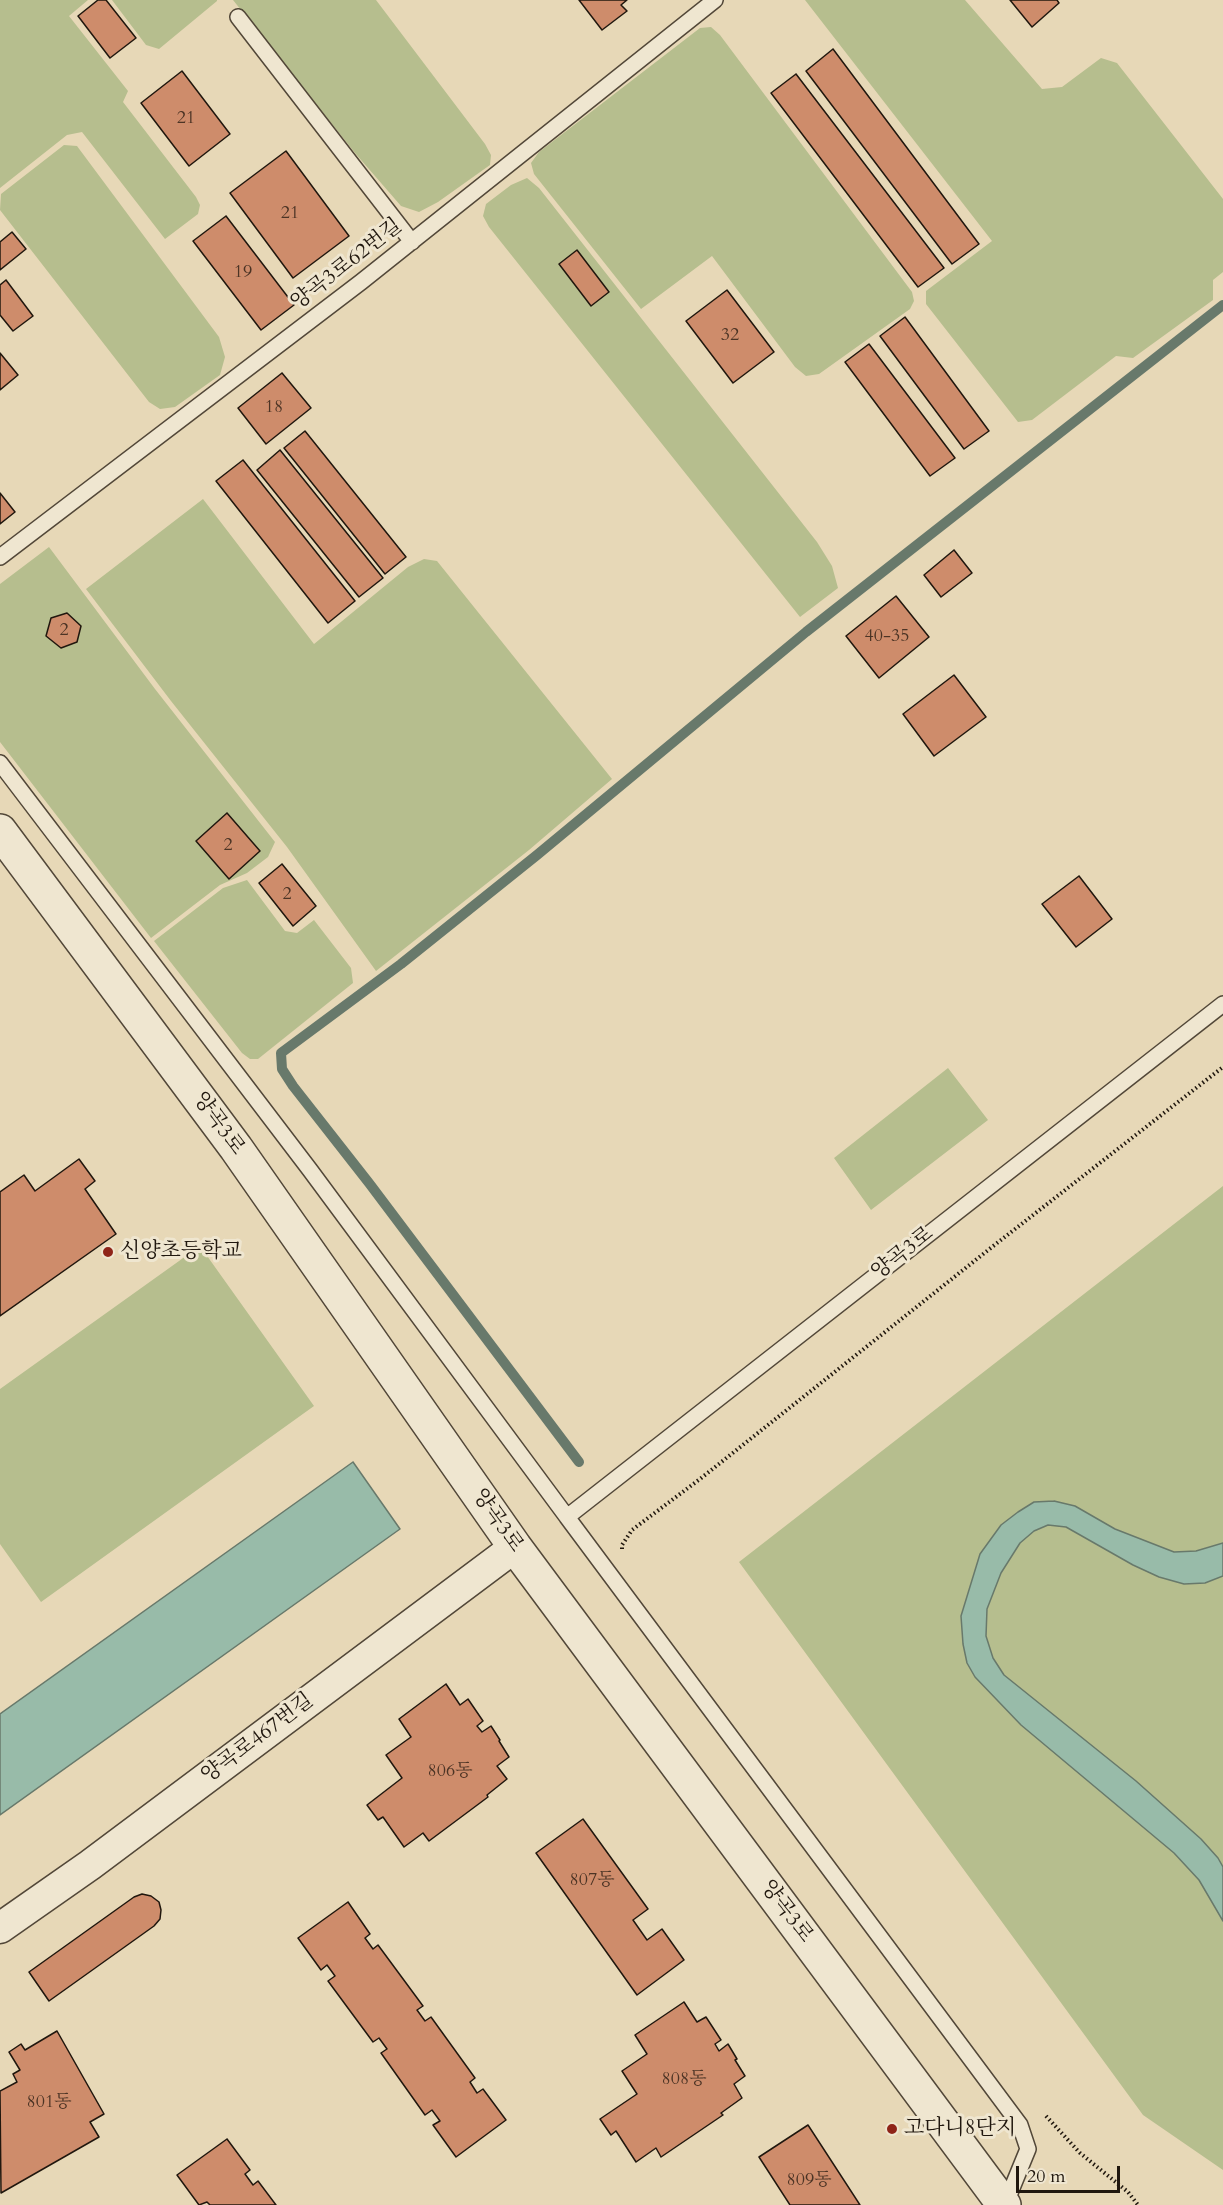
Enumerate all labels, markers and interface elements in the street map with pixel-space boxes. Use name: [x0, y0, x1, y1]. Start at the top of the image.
house number: 21: [177, 108, 195, 130]
house number: 21: [281, 203, 299, 225]
street label: 양곡3로62번길: [287, 214, 407, 316]
house number: 19: [234, 262, 252, 284]
house number: 32: [721, 325, 739, 347]
house number: 18: [265, 397, 283, 419]
house number: 2: [59, 620, 69, 642]
house number: 40-35: [865, 626, 909, 648]
house number: 2: [223, 835, 233, 857]
house number: 2: [282, 884, 292, 906]
street label: 양곡3로: [187, 1088, 249, 1160]
street label: 양곡3로: [867, 1222, 939, 1286]
place label: 신양초등학교: [120, 1239, 242, 1265]
marker: 신양초등학교: [101, 1245, 115, 1259]
street label: 양곡3로: [466, 1484, 528, 1558]
street label: 양곡로467번길: [197, 1689, 319, 1789]
house number: 806동: [427, 1761, 473, 1783]
house number: 807동: [569, 1870, 615, 1892]
street label: 양곡3로: [754, 1876, 818, 1948]
house number: 808동: [661, 2069, 707, 2091]
house number: 801동: [26, 2092, 72, 2114]
place label: 고다니8단지: [904, 2116, 1016, 2142]
marker: 고다니8단지: [885, 2122, 899, 2136]
scale bar: [1019, 2154, 1122, 2192]
text: 20 m: [1027, 2164, 1066, 2189]
house number: 809동: [786, 2170, 832, 2192]

